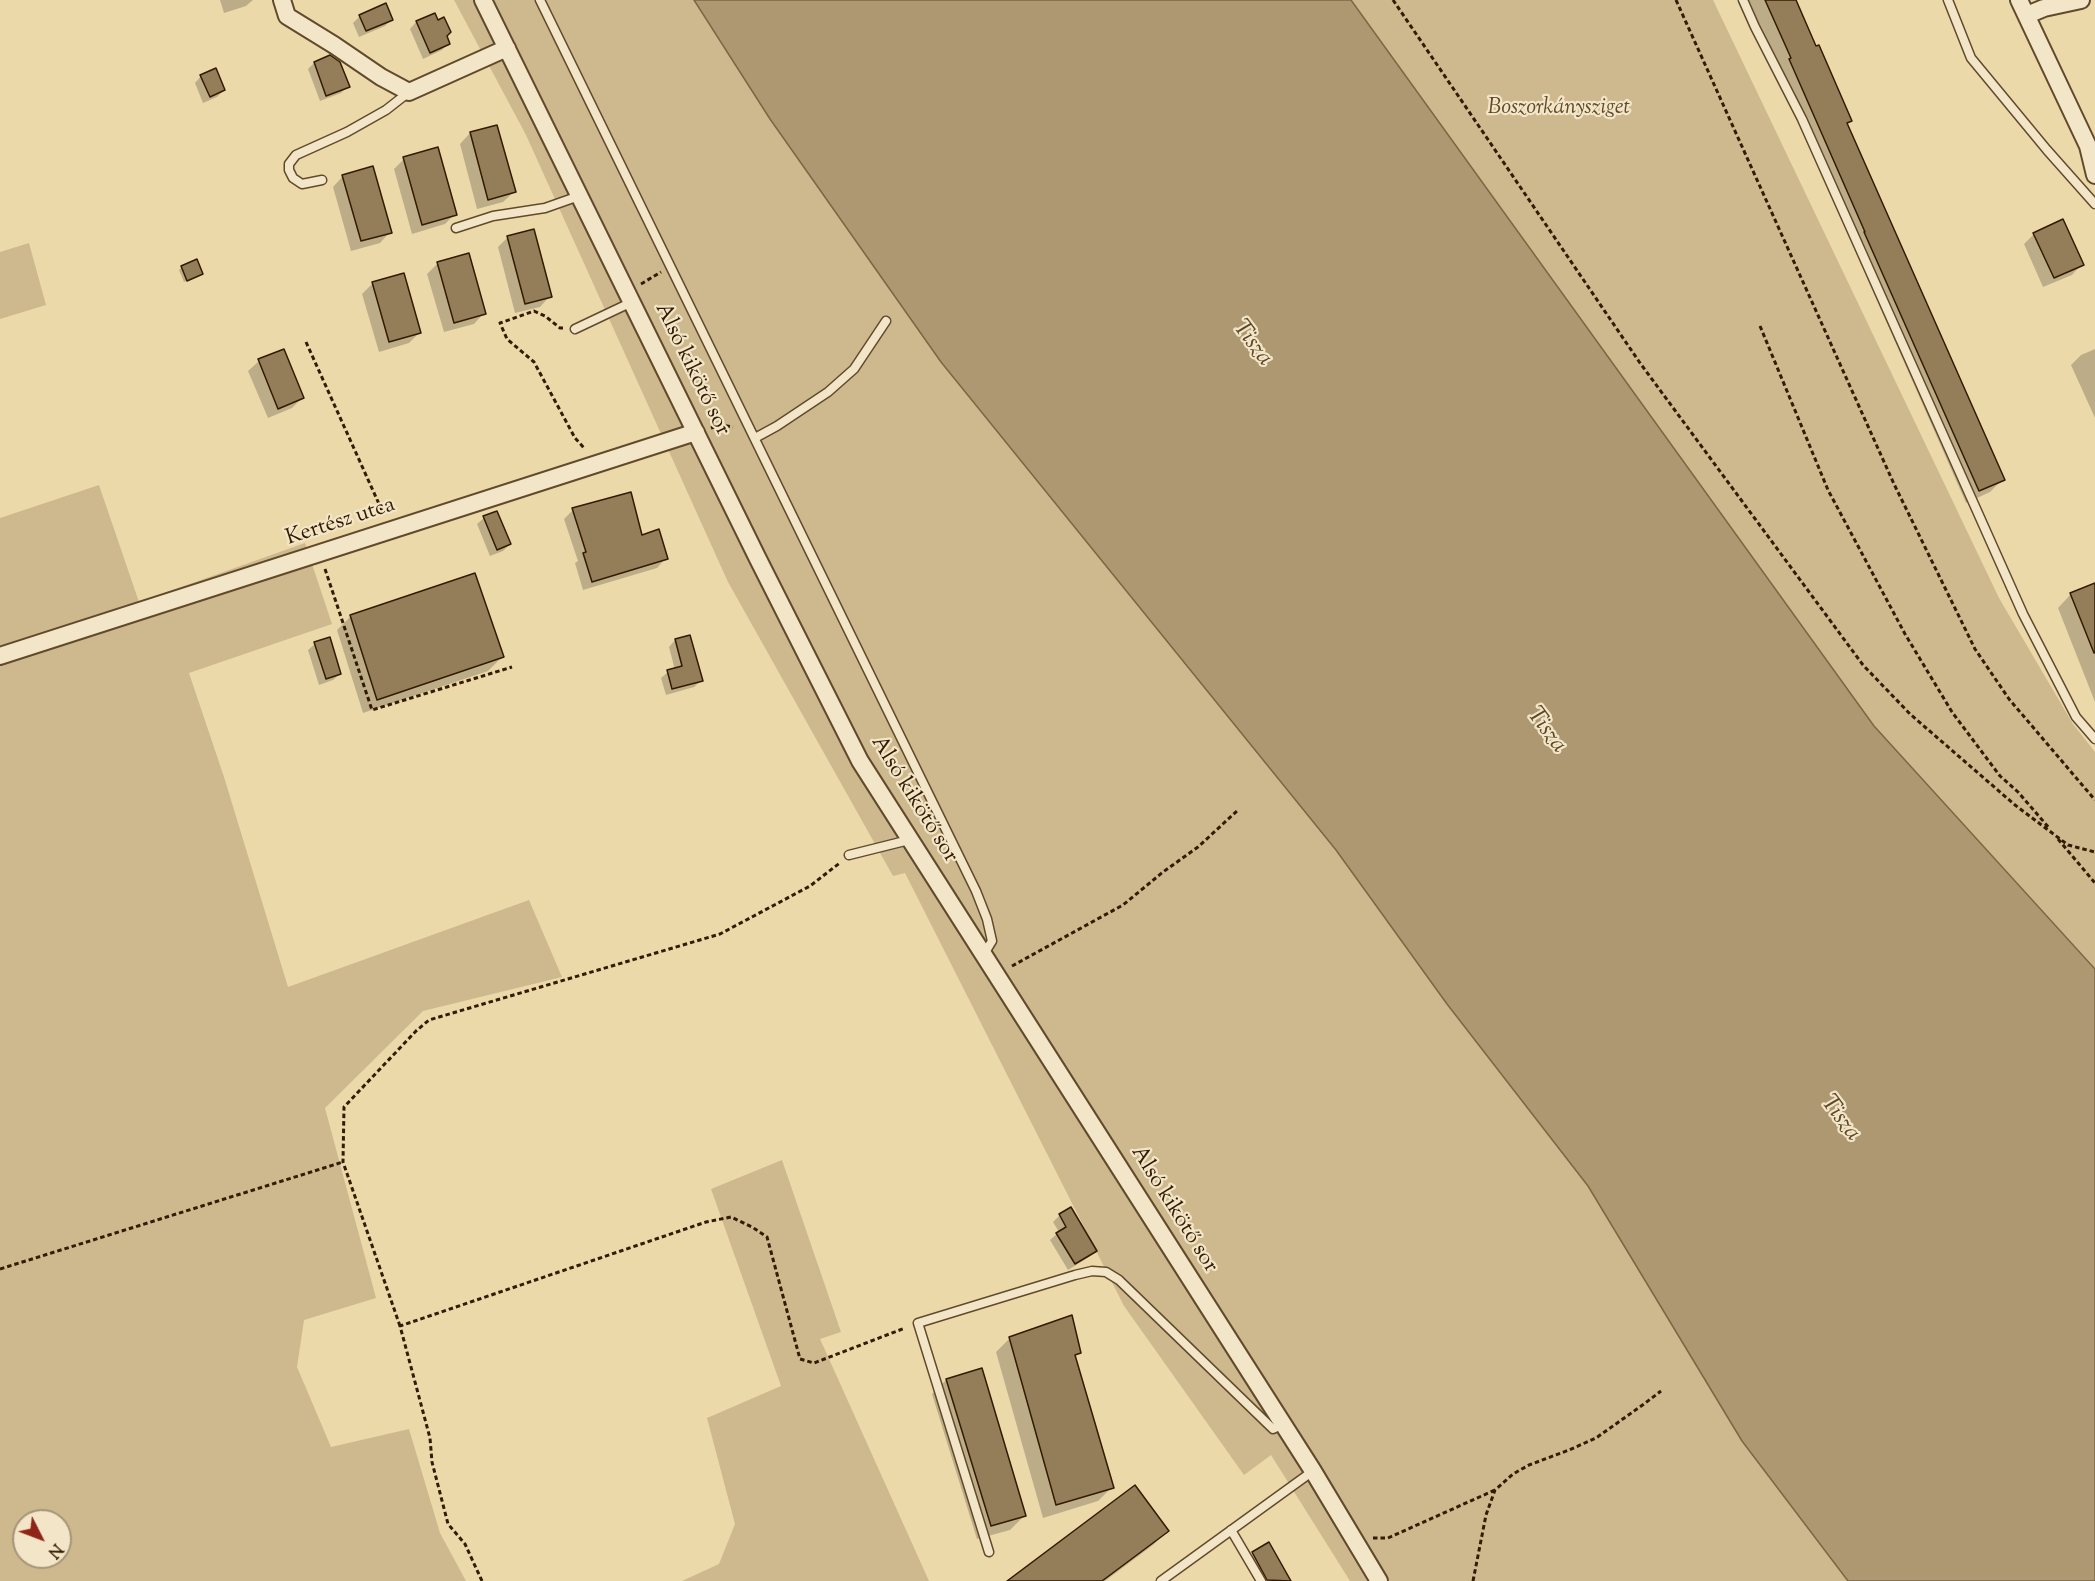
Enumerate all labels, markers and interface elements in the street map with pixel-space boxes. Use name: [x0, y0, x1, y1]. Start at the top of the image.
park label: Boszorkánysziget: [1488, 96, 1630, 122]
street label: Alsó kikötő sor: [648, 299, 734, 441]
water label: Tisza: [1224, 315, 1278, 373]
street label: Kertész utca: [283, 493, 399, 553]
water label: Tisza: [1518, 702, 1572, 760]
street label: Alsó kikötő sor: [864, 732, 962, 868]
water label: Tisza: [1812, 1090, 1866, 1148]
street label: Alsó kikötő sor: [1124, 1142, 1222, 1278]
north arrow: [12, 1509, 72, 1569]
text: N: [41, 1538, 67, 1562]

